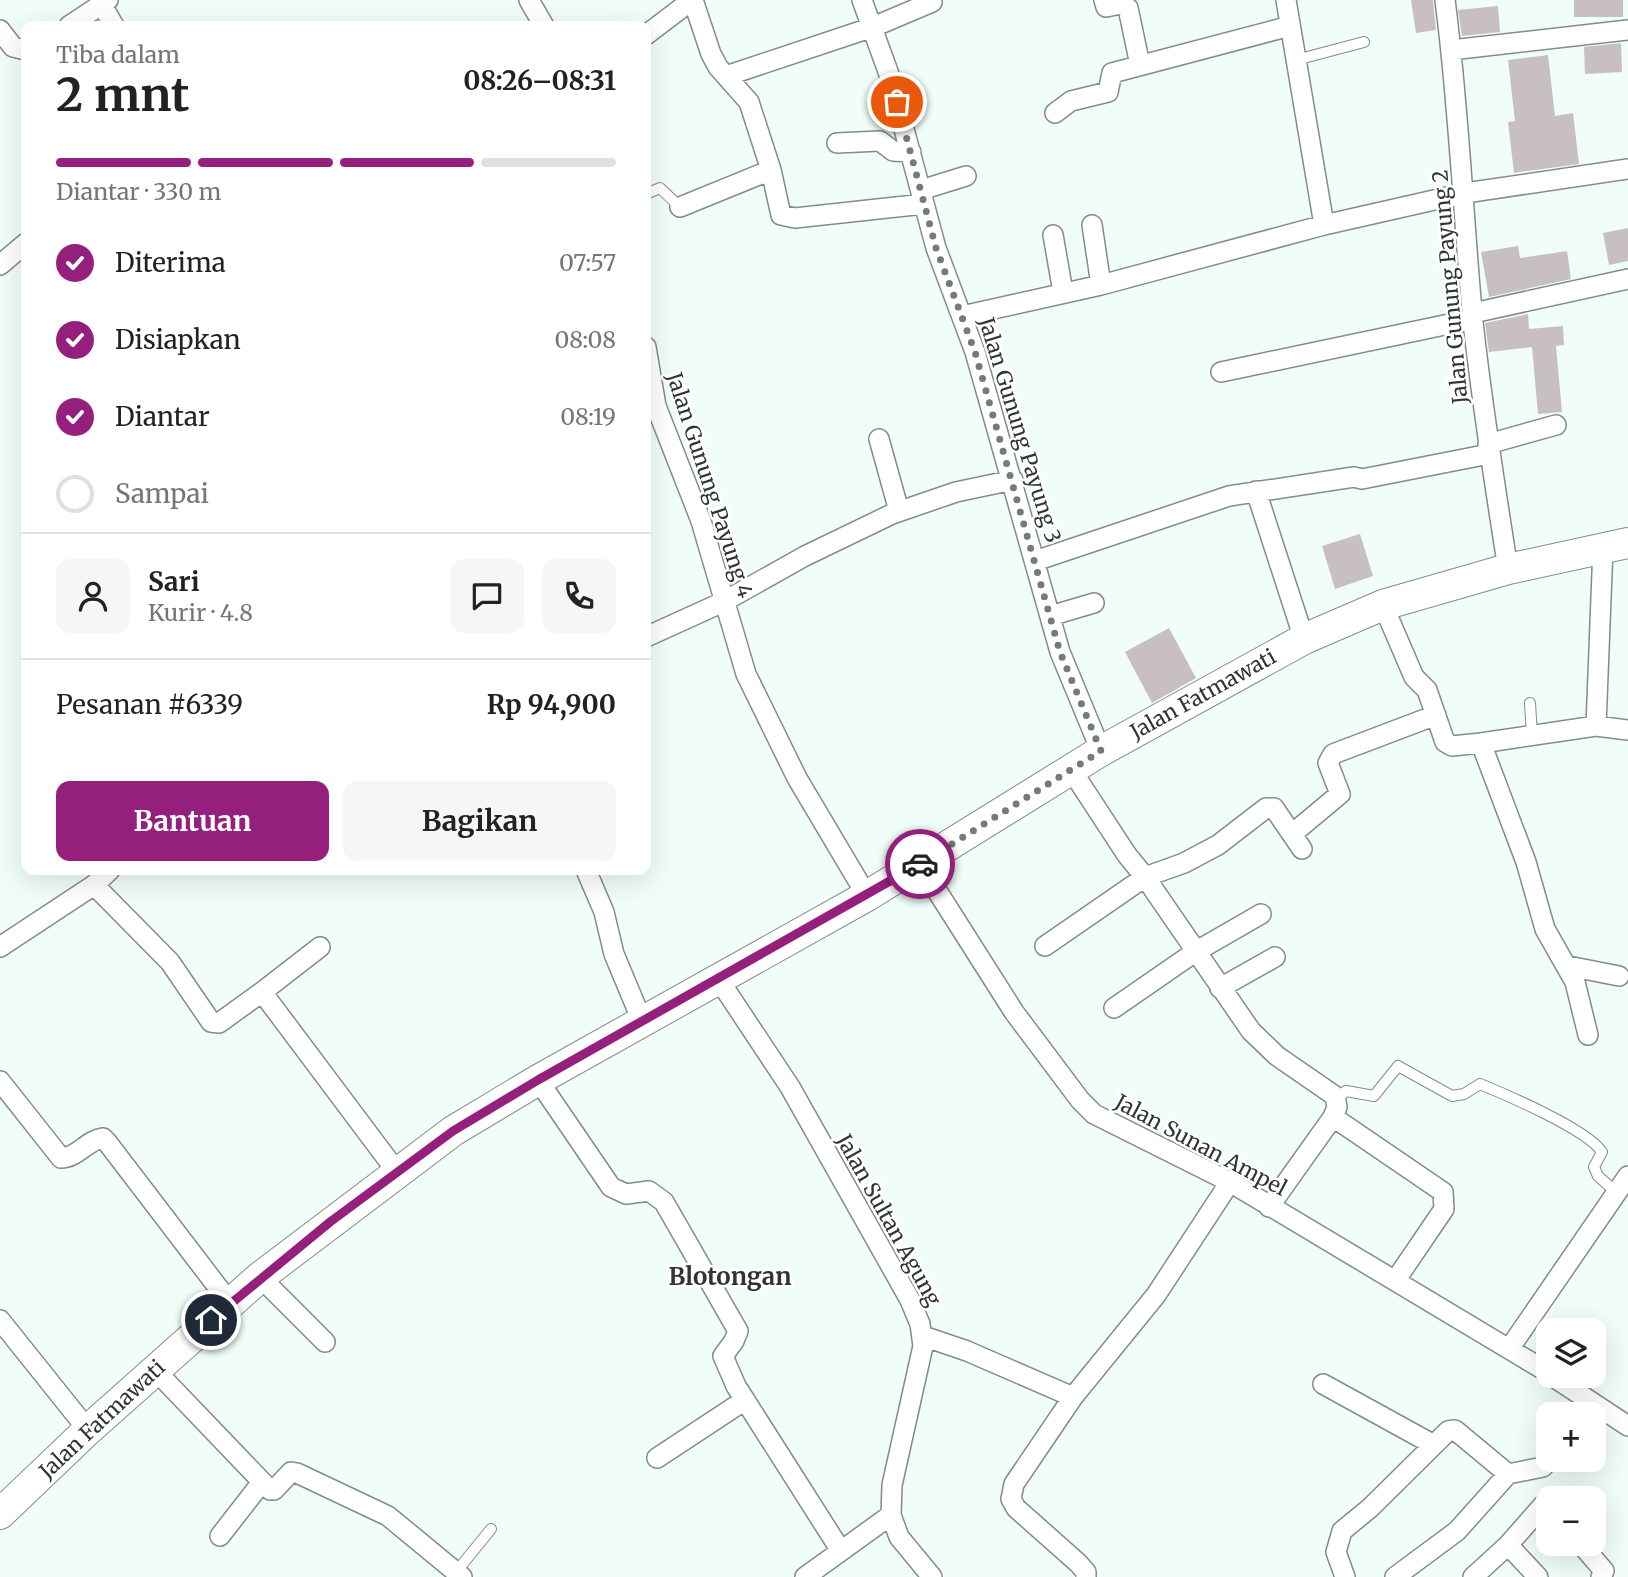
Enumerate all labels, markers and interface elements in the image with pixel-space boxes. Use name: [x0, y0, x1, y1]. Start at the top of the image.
text: Tiba dalam: [56, 40, 180, 69]
text: 08:26–08:31: [463, 64, 616, 97]
text: 2 mnt: [56, 66, 190, 124]
pin: [867, 72, 927, 132]
icon: bag: [878, 83, 916, 121]
street label: Jalan Gunung Payung 2: [1426, 169, 1474, 406]
text: Diantar · 330 m: [56, 177, 221, 206]
icon: check: [56, 244, 94, 282]
text: Diterima: [115, 246, 226, 279]
text: 07:57: [559, 248, 616, 277]
street label: Jalan Gunung Payung 3: [973, 313, 1067, 546]
icon: check: [56, 321, 94, 359]
text: Disiapkan: [115, 323, 241, 356]
text: 08:08: [555, 325, 616, 354]
street label: Jalan Gunung Payung 4: [661, 368, 759, 601]
icon: check: [56, 398, 94, 436]
text: Diantar: [115, 400, 210, 433]
text: 08:19: [560, 402, 616, 431]
text: Sampai: [115, 477, 209, 510]
button: person: [56, 559, 130, 633]
button: chat: [450, 559, 524, 633]
button: phone: [542, 559, 616, 633]
text: Sari: [148, 565, 200, 598]
text: Kurir · 4.8: [148, 598, 253, 627]
street label: Jalan Fatmawati: [1124, 643, 1281, 746]
text: Pesanan #6339: [56, 688, 243, 721]
text: Rp 94,900: [487, 688, 616, 721]
button: Bantuan: [56, 781, 329, 861]
button: Bagikan: [343, 781, 616, 861]
courier: [885, 829, 955, 899]
icon: car: [901, 845, 939, 883]
street label: Jalan Sunan Ampel: [1110, 1088, 1292, 1202]
street label: Jalan Sultan Agung: [830, 1129, 948, 1311]
district label: Blotongan: [669, 1261, 791, 1292]
pin: [181, 1290, 241, 1350]
icon: home: [192, 1301, 230, 1339]
map controls: [1536, 1318, 1606, 1556]
button: layers: [1536, 1318, 1606, 1388]
street label: Jalan Fatmawati: [33, 1354, 171, 1485]
button: +: [1536, 1402, 1606, 1472]
button: −: [1536, 1486, 1606, 1556]

